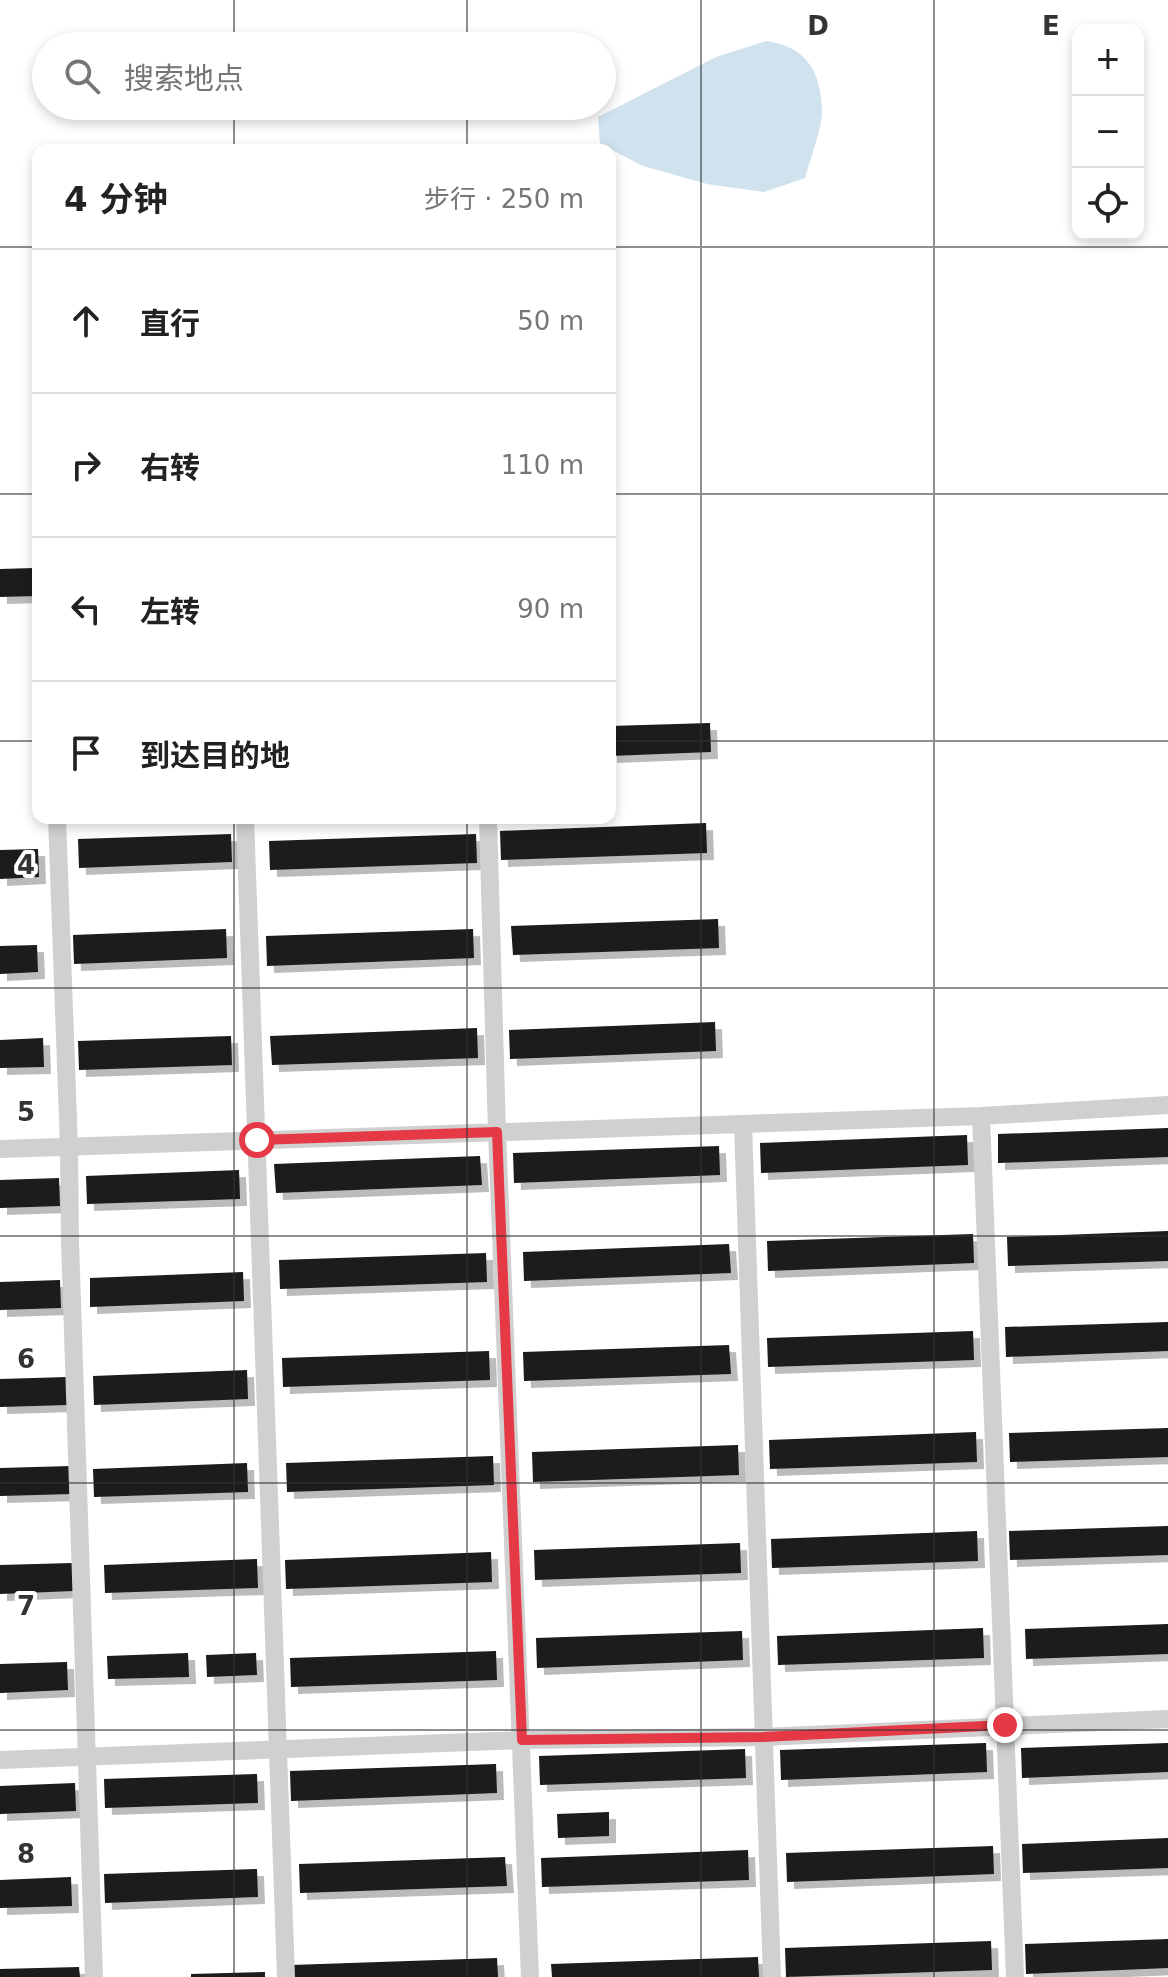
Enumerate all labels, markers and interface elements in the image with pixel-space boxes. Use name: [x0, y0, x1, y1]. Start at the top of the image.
text: D: [807, 11, 829, 41]
text: E: [1042, 11, 1060, 41]
map controls: [1072, 24, 1144, 240]
button: +: [1072, 24, 1144, 96]
search box: [32, 32, 616, 120]
icon: search: [60, 54, 104, 98]
text: 搜索地点: [124, 61, 244, 96]
button: −: [1072, 96, 1144, 168]
button: locate: [1072, 168, 1144, 240]
text: 4 分钟: [64, 179, 168, 219]
text: 步行 · 250 m: [424, 184, 584, 214]
icon: ahead: [64, 299, 108, 343]
text: 直行: [140, 306, 200, 341]
text: 50 m: [517, 306, 584, 336]
icon: right: [64, 443, 108, 487]
text: 右转: [140, 450, 200, 485]
text: 110 m: [501, 450, 584, 480]
icon: left: [64, 587, 108, 631]
text: 左转: [140, 594, 200, 629]
text: 90 m: [517, 594, 584, 624]
icon: arrive: [64, 731, 108, 775]
text: 到达目的地: [140, 738, 290, 773]
text: 4: [17, 850, 35, 880]
text: 5: [17, 1097, 35, 1127]
route start: [239, 1122, 275, 1158]
text: 6: [17, 1344, 35, 1374]
text: 7: [17, 1591, 35, 1621]
route end: [987, 1707, 1023, 1743]
text: 8: [17, 1839, 35, 1869]

